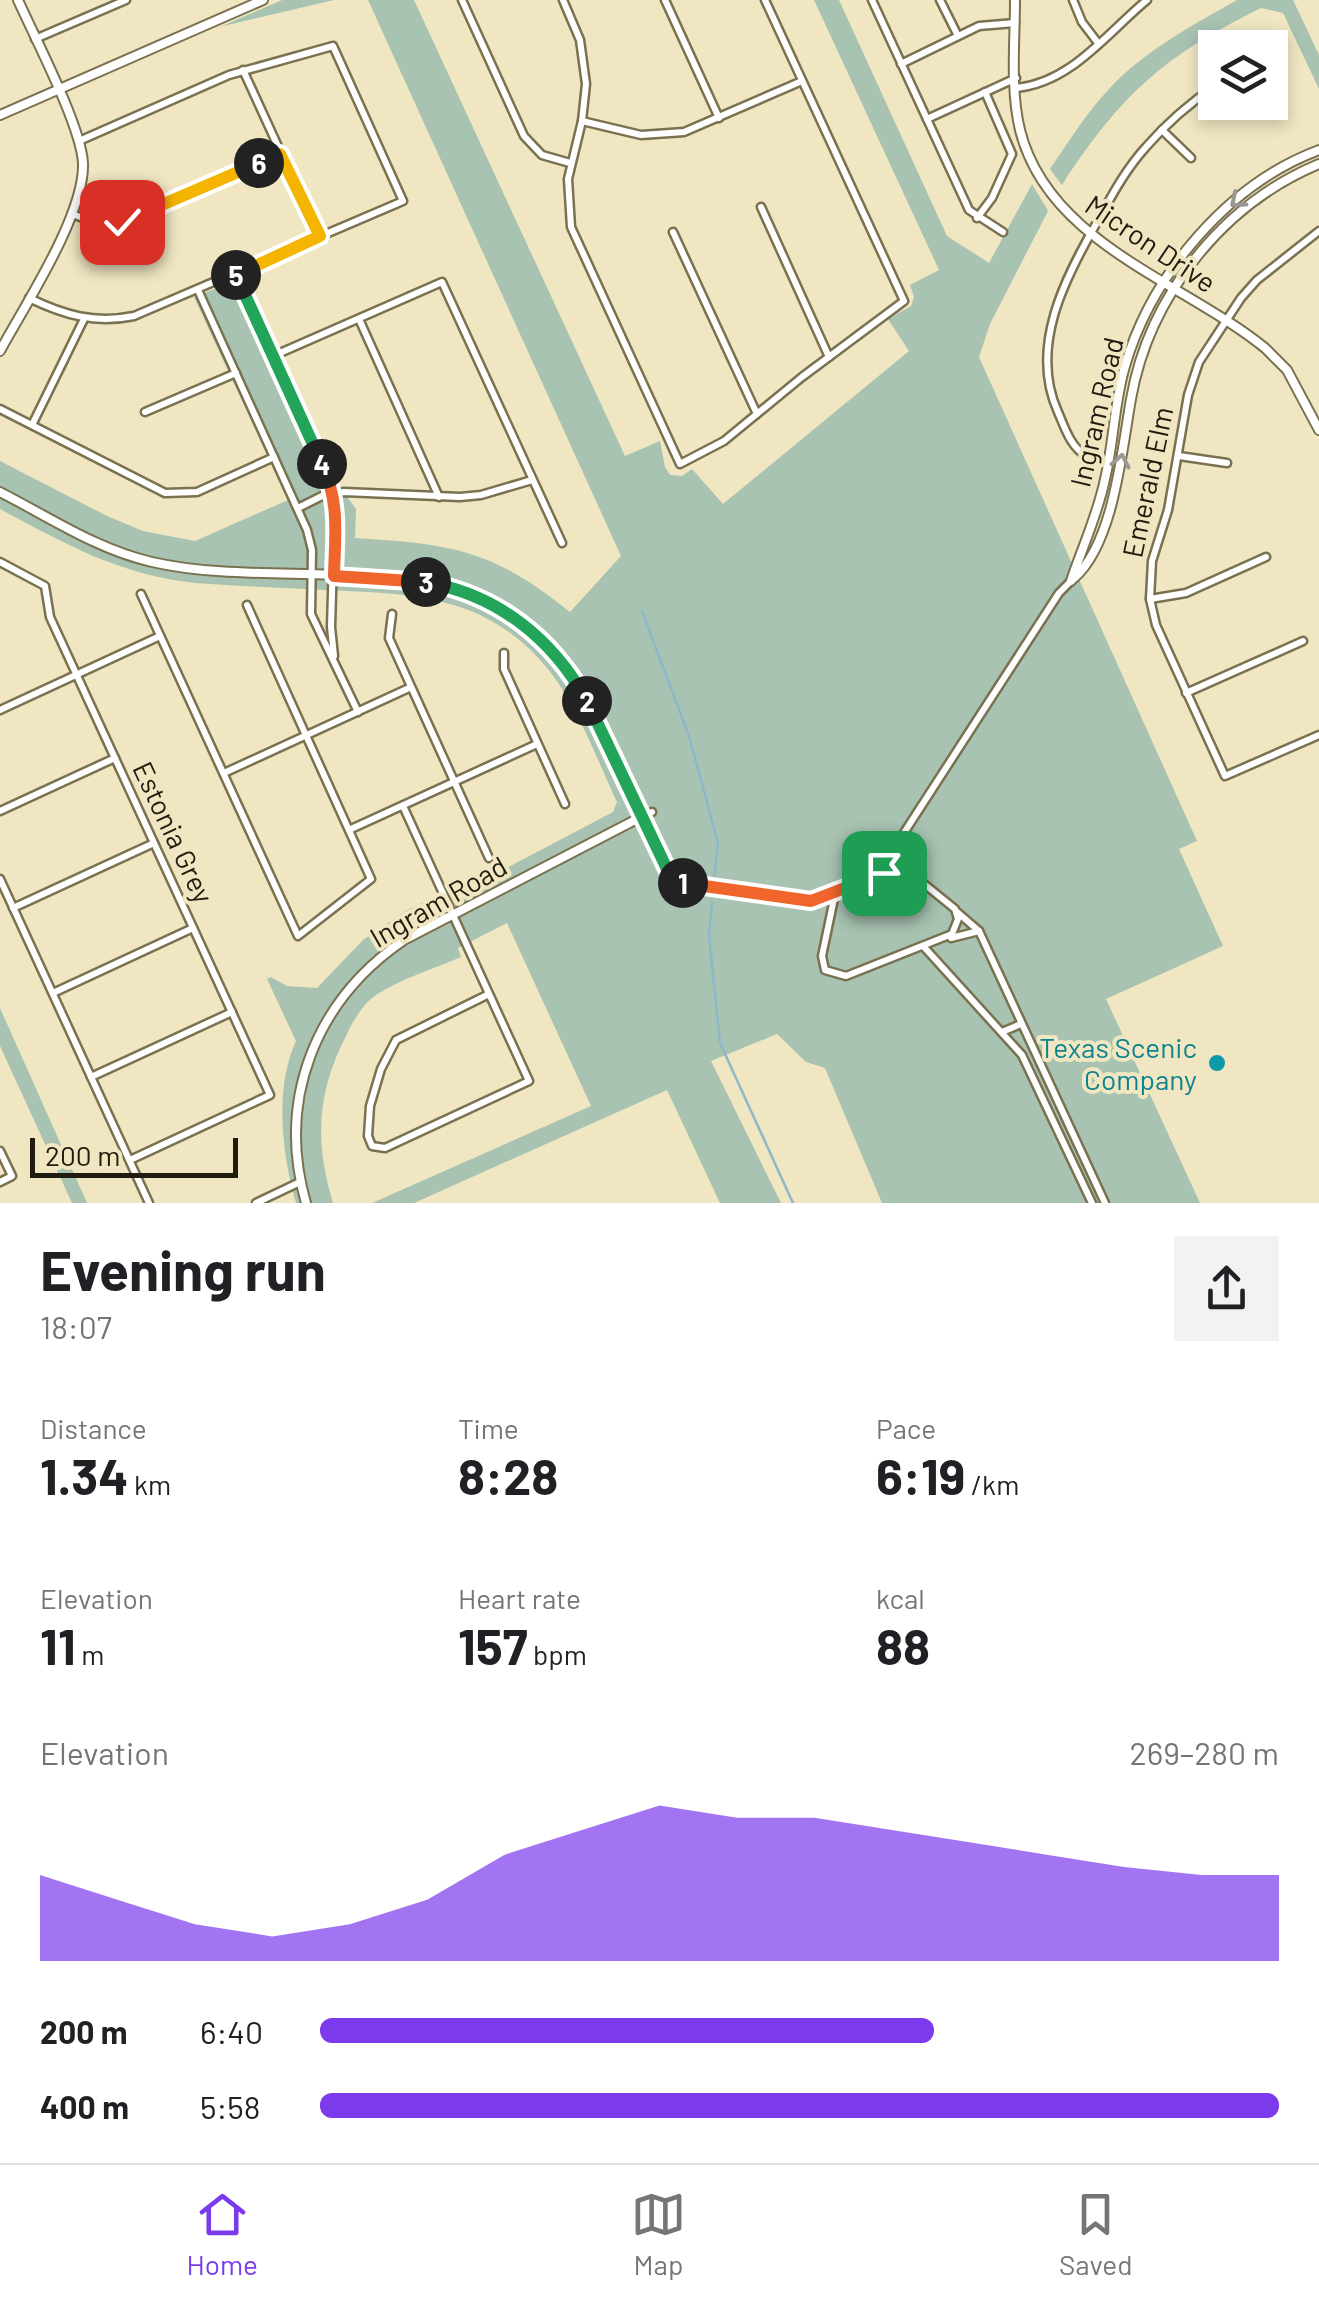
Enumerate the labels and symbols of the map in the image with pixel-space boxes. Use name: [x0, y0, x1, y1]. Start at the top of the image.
pin: 6: [234, 138, 284, 188]
pin: [80, 180, 165, 265]
street label: Micron Drive: [1079, 187, 1223, 299]
one-way arrow: [1230, 190, 1248, 208]
pin: 5: [211, 250, 261, 300]
street label: Ingram Road: [1062, 334, 1130, 490]
street label: Emerald Elm: [1114, 404, 1180, 560]
pin: 4: [297, 439, 347, 489]
one-way arrow: [1110, 453, 1131, 469]
pin: 3: [401, 557, 451, 607]
pin: 2: [562, 676, 612, 726]
street label: Estonia Grey: [126, 756, 222, 908]
pin: [842, 831, 927, 916]
street label: Ingram Road: [363, 848, 513, 954]
pin: 1: [658, 858, 708, 908]
place label: Texas Scenic Company: [1039, 1030, 1197, 1096]
marker: Texas Scenic Company: [1206, 1052, 1228, 1074]
scale bar: [30, 1133, 238, 1178]

